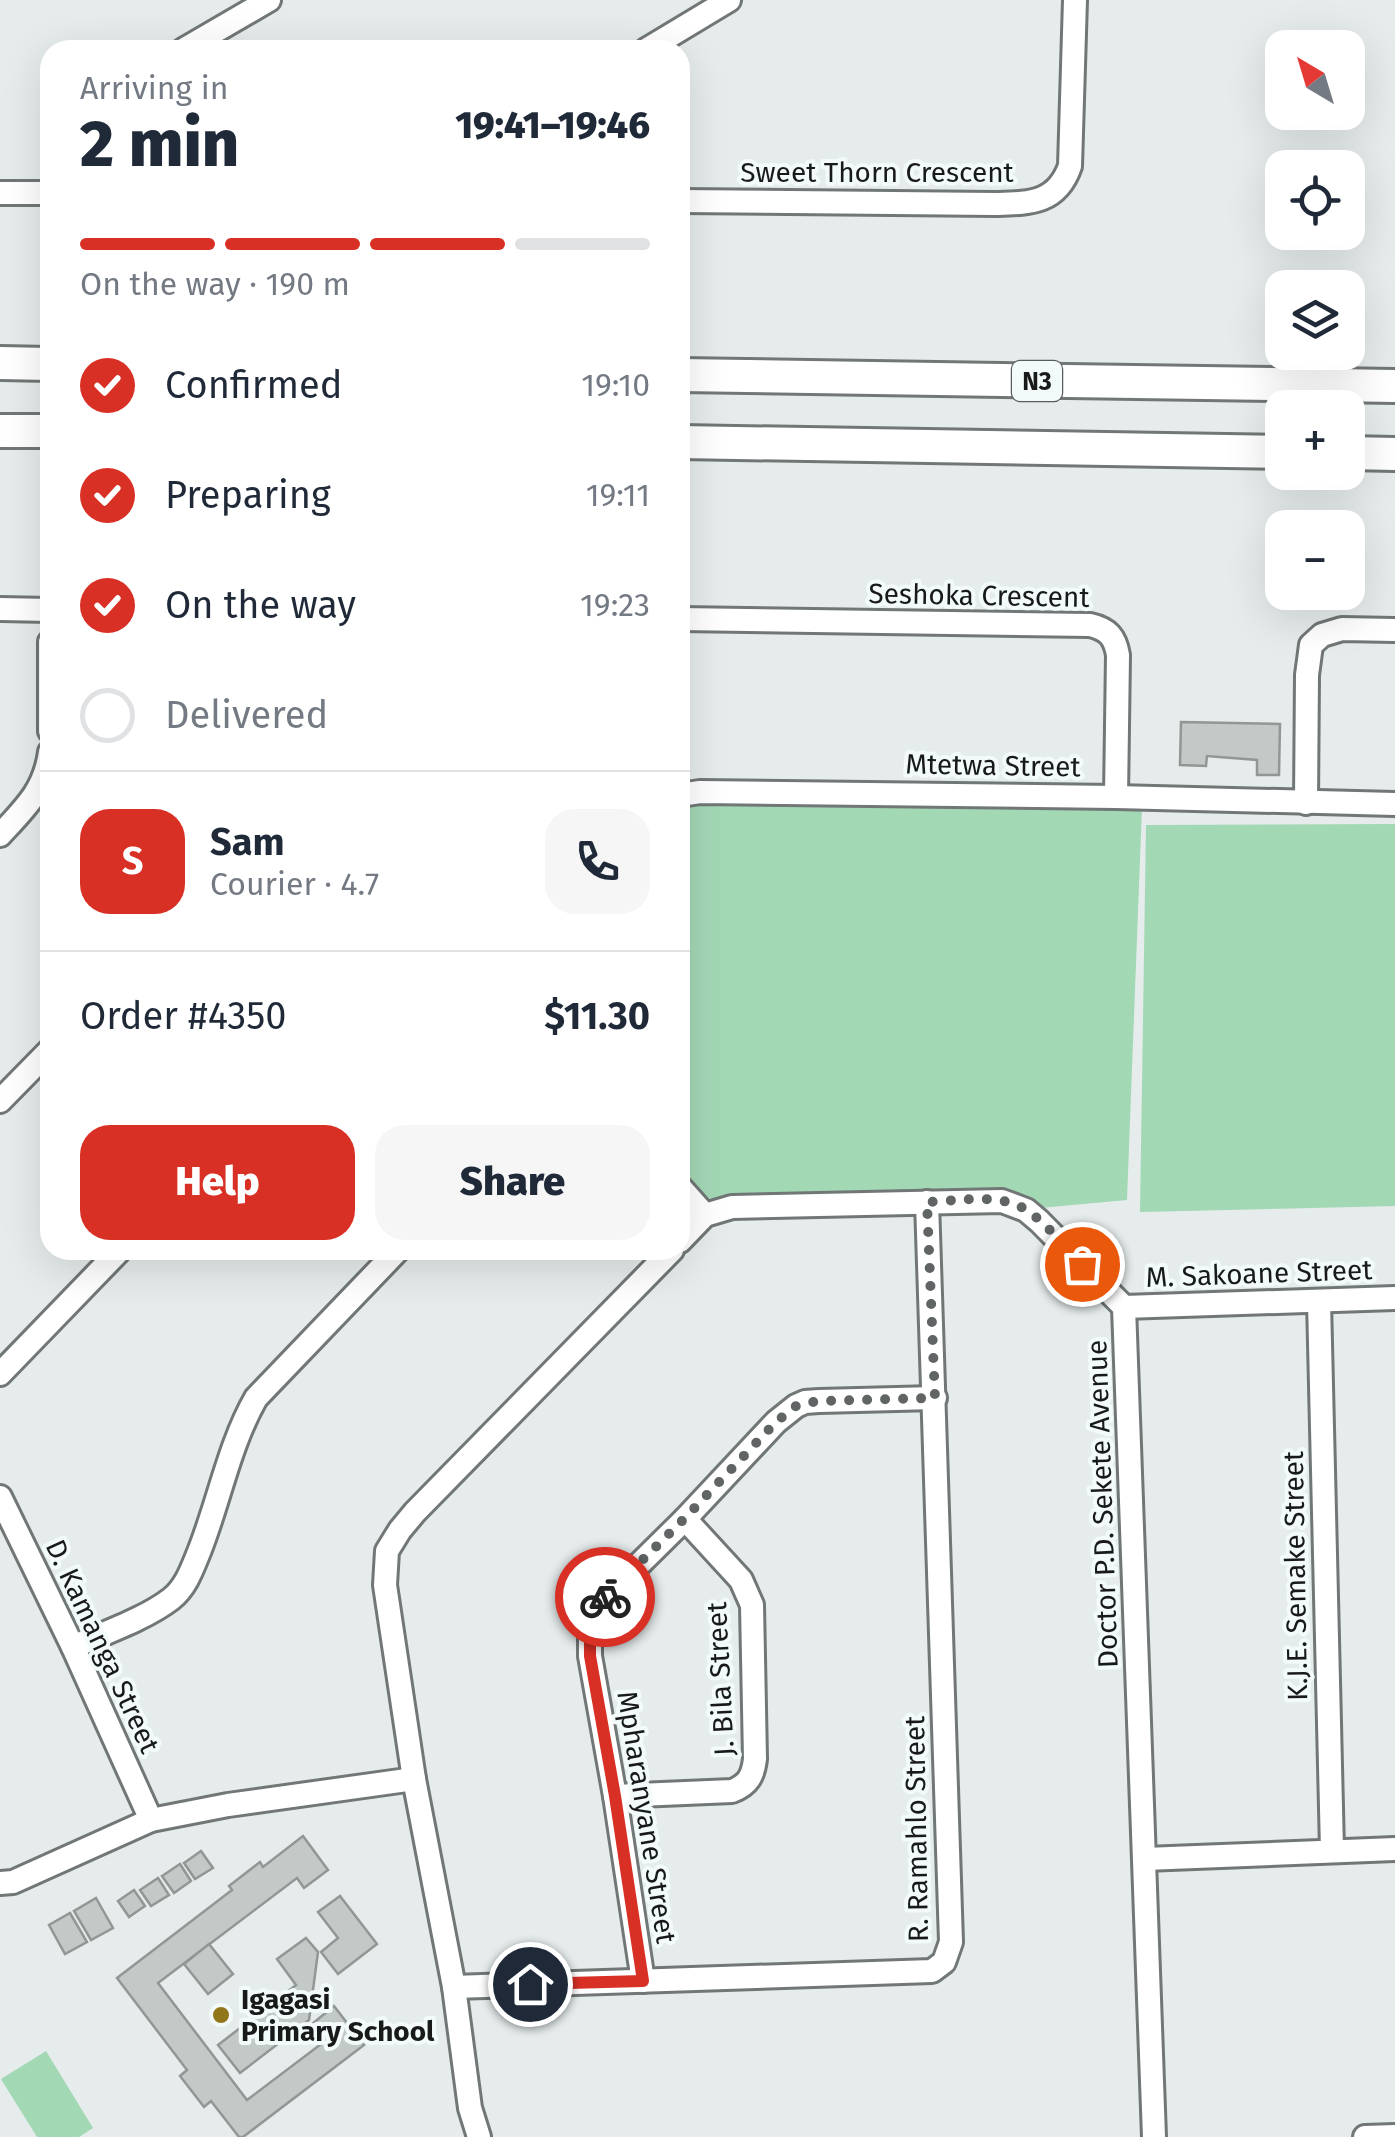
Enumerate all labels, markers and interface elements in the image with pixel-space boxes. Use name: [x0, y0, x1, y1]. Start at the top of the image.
north arrow: [1265, 30, 1365, 130]
map controls: [1265, 30, 1365, 610]
text: Arriving in: [80, 69, 228, 107]
text: 19:41–19:46: [455, 102, 650, 148]
text: 2 min: [80, 105, 239, 183]
button: locate: [1265, 150, 1365, 250]
street label: Sweet Thorn Crescent: [740, 156, 1015, 189]
text: On the way · 190 m: [80, 265, 350, 303]
button: layers: [1265, 270, 1365, 370]
icon: check: [80, 358, 135, 413]
road number: N3: [1012, 361, 1062, 401]
text: Confirmed: [165, 362, 343, 408]
text: 19:10: [581, 366, 650, 404]
button: +: [1265, 390, 1365, 490]
icon: check: [80, 468, 135, 523]
text: Preparing: [165, 472, 331, 518]
text: 19:11: [586, 476, 650, 514]
button: −: [1265, 510, 1365, 610]
street label: Seshoka Crescent: [868, 577, 1091, 614]
icon: check: [80, 578, 135, 633]
text: On the way: [165, 582, 356, 628]
text: 19:23: [580, 586, 650, 624]
text: Delivered: [165, 692, 328, 738]
street label: Mtetwa Street: [905, 747, 1082, 784]
button: phone: [545, 809, 650, 914]
text: Sam: [210, 819, 285, 865]
text: S: [122, 838, 143, 884]
text: Courier · 4.7: [210, 865, 379, 903]
text: Order #4350: [80, 993, 286, 1039]
text: $11.30: [544, 993, 650, 1039]
button: Help: [80, 1125, 355, 1240]
button: Share: [375, 1125, 650, 1240]
pin: [1040, 1222, 1125, 1307]
icon: bag: [1055, 1237, 1110, 1292]
street label: M. Sakoane Street: [1145, 1253, 1374, 1294]
street label: Doctor P.D. Sekete Avenue: [1080, 1339, 1125, 1669]
street label: K.J.E. Semake Street: [1277, 1450, 1314, 1701]
street label: D. Kamanga Street: [39, 1534, 167, 1759]
courier: [555, 1547, 655, 1647]
icon: bike: [578, 1570, 633, 1625]
street label: J. Bila Street: [700, 1600, 741, 1757]
street label: Mpharanyane Street: [610, 1689, 683, 1946]
street label: R. Ramahlo Street: [898, 1715, 935, 1942]
pin: [488, 1942, 573, 2027]
icon: home: [503, 1957, 558, 2012]
place label: Igagasi Primary School: [241, 1983, 435, 2048]
marker: Igagasi Primary School: [210, 2004, 232, 2026]

